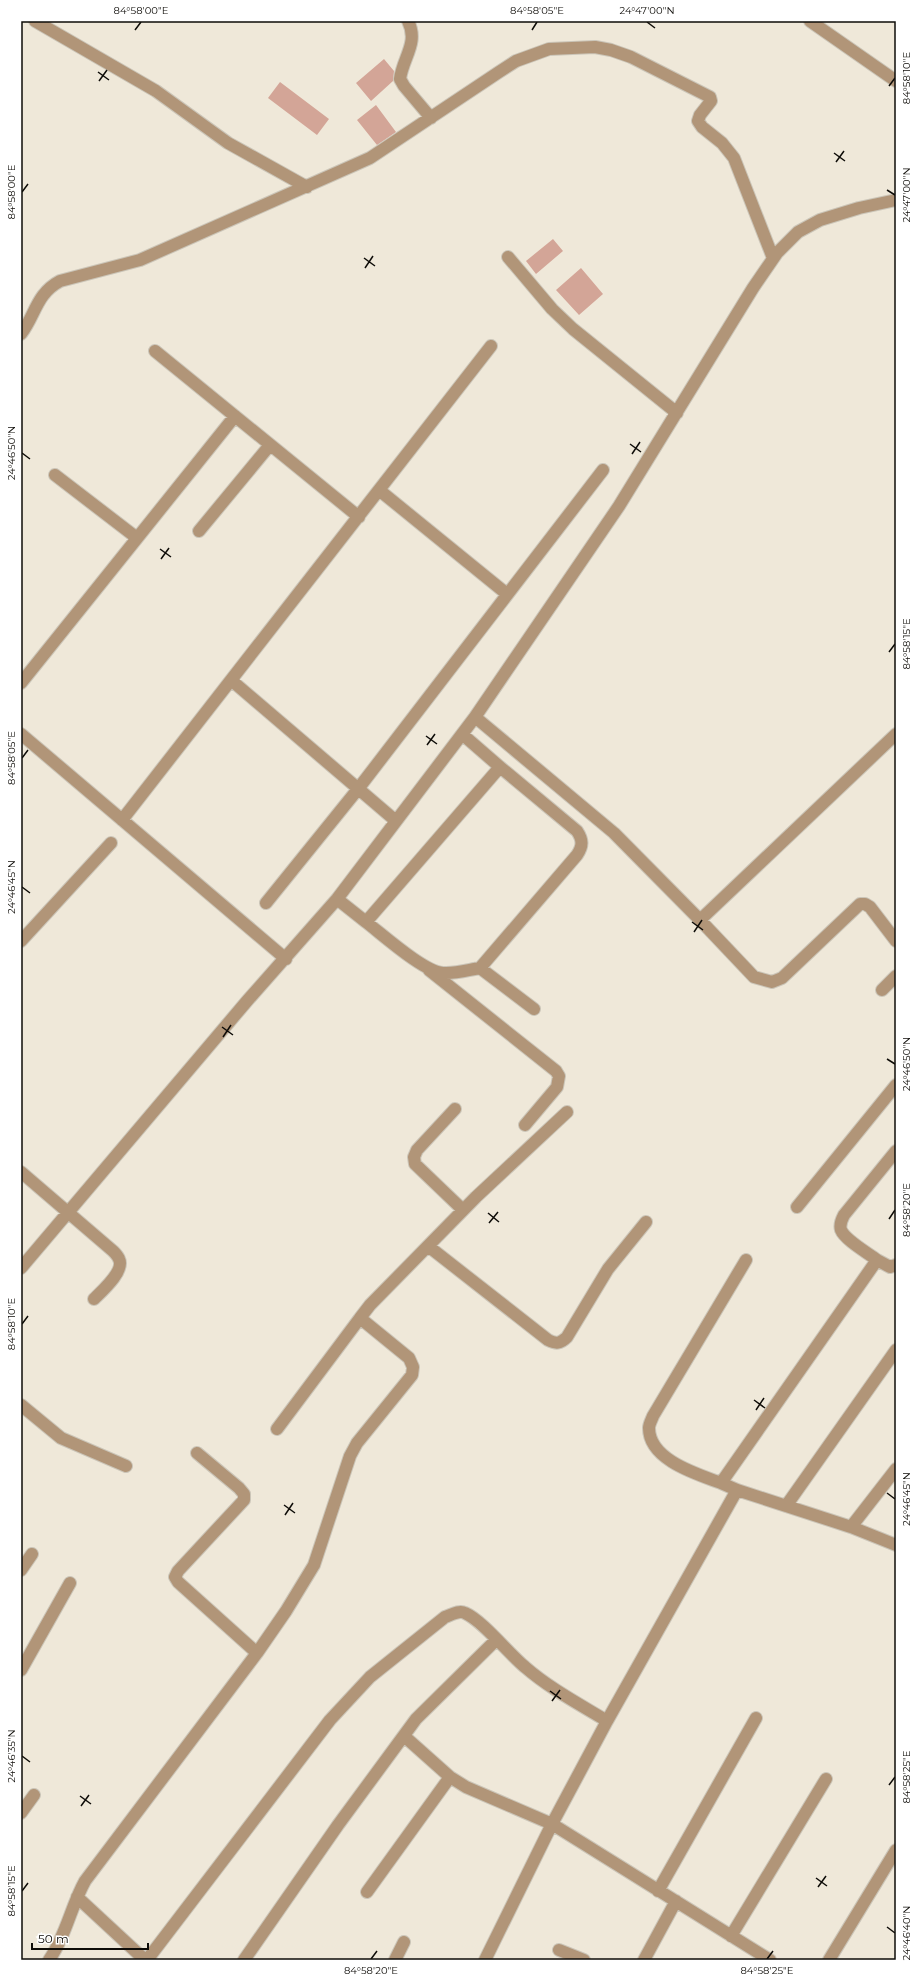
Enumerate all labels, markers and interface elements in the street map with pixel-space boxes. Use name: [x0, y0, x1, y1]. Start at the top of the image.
text: 84°58'00"E: [114, 4, 169, 17]
text: 84°58'05"E: [510, 4, 564, 17]
text: 24°47'00"N: [619, 4, 675, 17]
text: 84°58'10"E: [900, 52, 913, 104]
text: 84°58'00"E: [5, 164, 18, 219]
text: 24°47'00"N: [900, 167, 913, 223]
text: 24°46'50"N: [5, 426, 18, 480]
text: 84°58'15"E: [900, 618, 913, 670]
text: 84°58'05"E: [5, 731, 18, 785]
text: 24°46'45"N: [5, 860, 18, 914]
text: 24°46'50"N: [900, 1037, 913, 1091]
text: 84°58'20"E: [900, 1183, 913, 1237]
text: 84°58'10"E: [5, 1298, 18, 1350]
text: 24°46'45"N: [900, 1472, 913, 1526]
text: 24°46'35"N: [5, 1729, 18, 1783]
text: 84°58'25"E: [900, 1750, 913, 1804]
text: 84°58'15"E: [5, 1865, 18, 1917]
text: 24°46'40"N: [900, 1906, 913, 1960]
scale bar: [32, 1925, 148, 1951]
text: 50 m: [38, 1931, 69, 1946]
text: 84°58'20"E: [344, 1964, 398, 1977]
text: 84°58'25"E: [740, 1964, 794, 1977]

